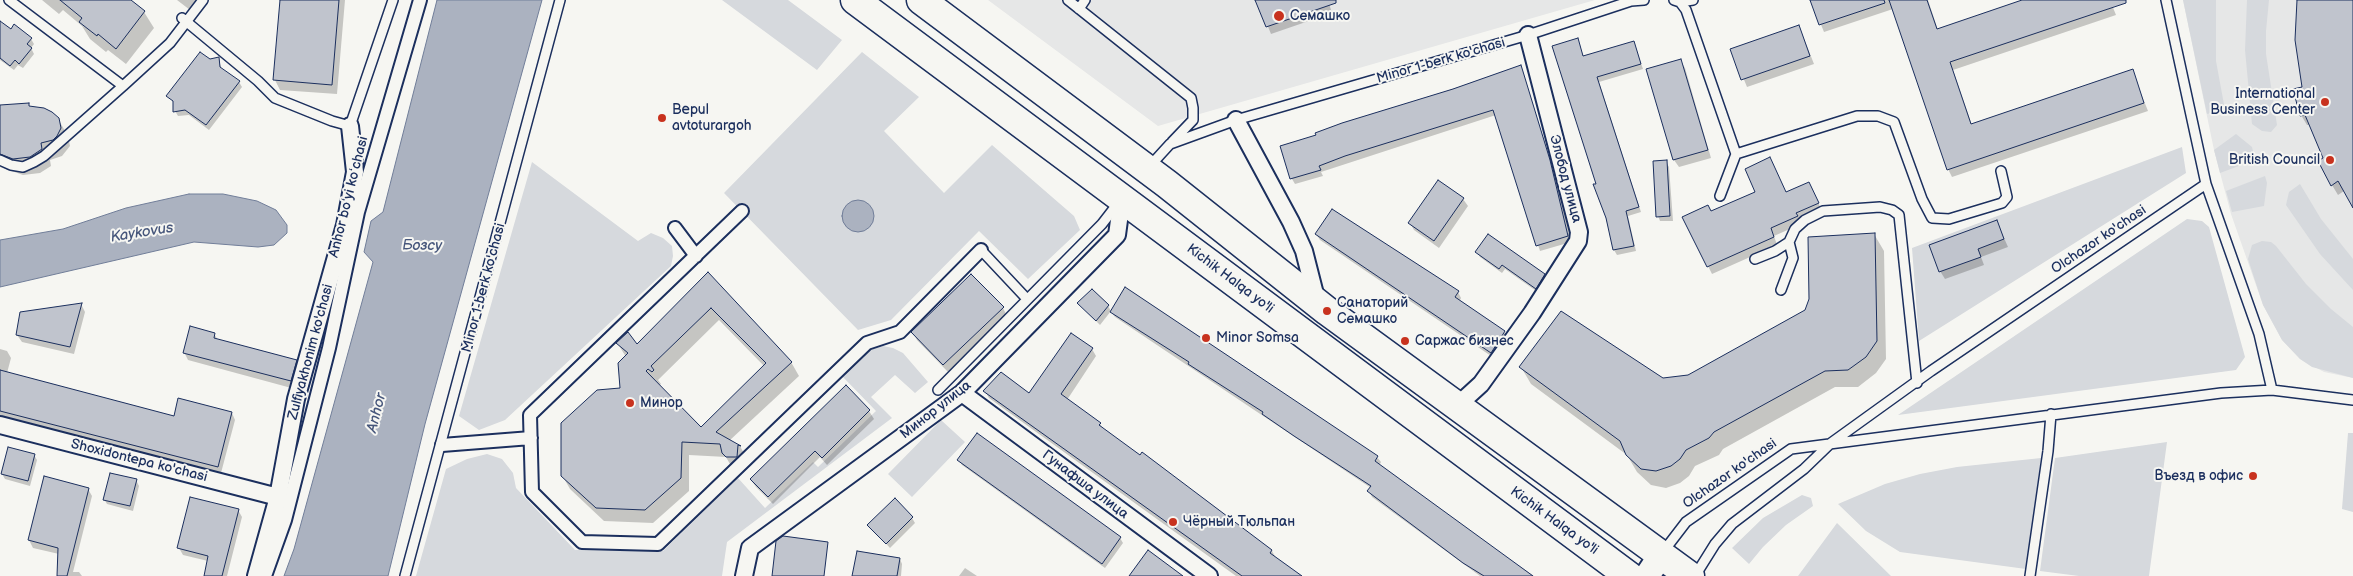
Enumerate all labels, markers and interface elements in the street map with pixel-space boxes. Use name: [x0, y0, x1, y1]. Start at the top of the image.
place label: Семашко: [1290, 8, 1350, 24]
marker: Семашко: [1272, 9, 1286, 23]
street label: Minor 1-berk ko'chasi: [1375, 35, 1507, 87]
place label: International Business Center: [2210, 86, 2315, 118]
marker: International Business Center: [2319, 96, 2331, 108]
place label: Bepul avtoturargoh: [672, 102, 752, 134]
marker: Bepul avtoturargoh: [656, 112, 668, 124]
street label: Элобод улица: [1545, 133, 1585, 225]
street label: Anhor boʻyi koʻchasi: [326, 135, 372, 259]
place label: British Council: [2229, 152, 2320, 168]
marker: British Council: [2324, 154, 2336, 166]
street label: Olchazor ko'chasi: [2048, 202, 2150, 278]
water label: Kaykovus: [109, 219, 175, 247]
street label: Minor 1-berk ko'chasi: [459, 222, 509, 354]
water label: Бозсу: [402, 237, 442, 255]
street label: Kichik Halqa yo'li: [1183, 241, 1277, 317]
street label: Zulfiyakhonim ko'chasi: [285, 282, 337, 422]
place label: Санаторий Семашко: [1337, 295, 1408, 328]
marker: Санаторий Семашко: [1321, 305, 1333, 317]
place label: Minor Somsa: [1216, 330, 1299, 346]
marker: Minor Somsa: [1200, 332, 1212, 344]
place label: Саржас бизнес: [1415, 333, 1514, 349]
marker: Саржас бизнес: [1399, 335, 1411, 347]
street label: Минор улица: [897, 377, 975, 443]
water label: Anhor: [363, 391, 391, 435]
place label: Минор: [640, 395, 683, 411]
marker: Минор: [624, 397, 636, 409]
street label: Olchazor ko'chasi: [1680, 435, 1780, 513]
street label: Shoxidontepa ko'chasi: [69, 436, 209, 486]
street label: Гунафша улица: [1039, 447, 1131, 523]
place label: Въезд в офис: [2155, 468, 2243, 484]
marker: Въезд в офис: [2247, 470, 2259, 482]
street label: Kichik Halqa yo'li: [1507, 483, 1601, 559]
place label: Чёрный Тюльпан: [1183, 514, 1295, 530]
marker: Чёрный Тюльпан: [1167, 516, 1179, 528]

